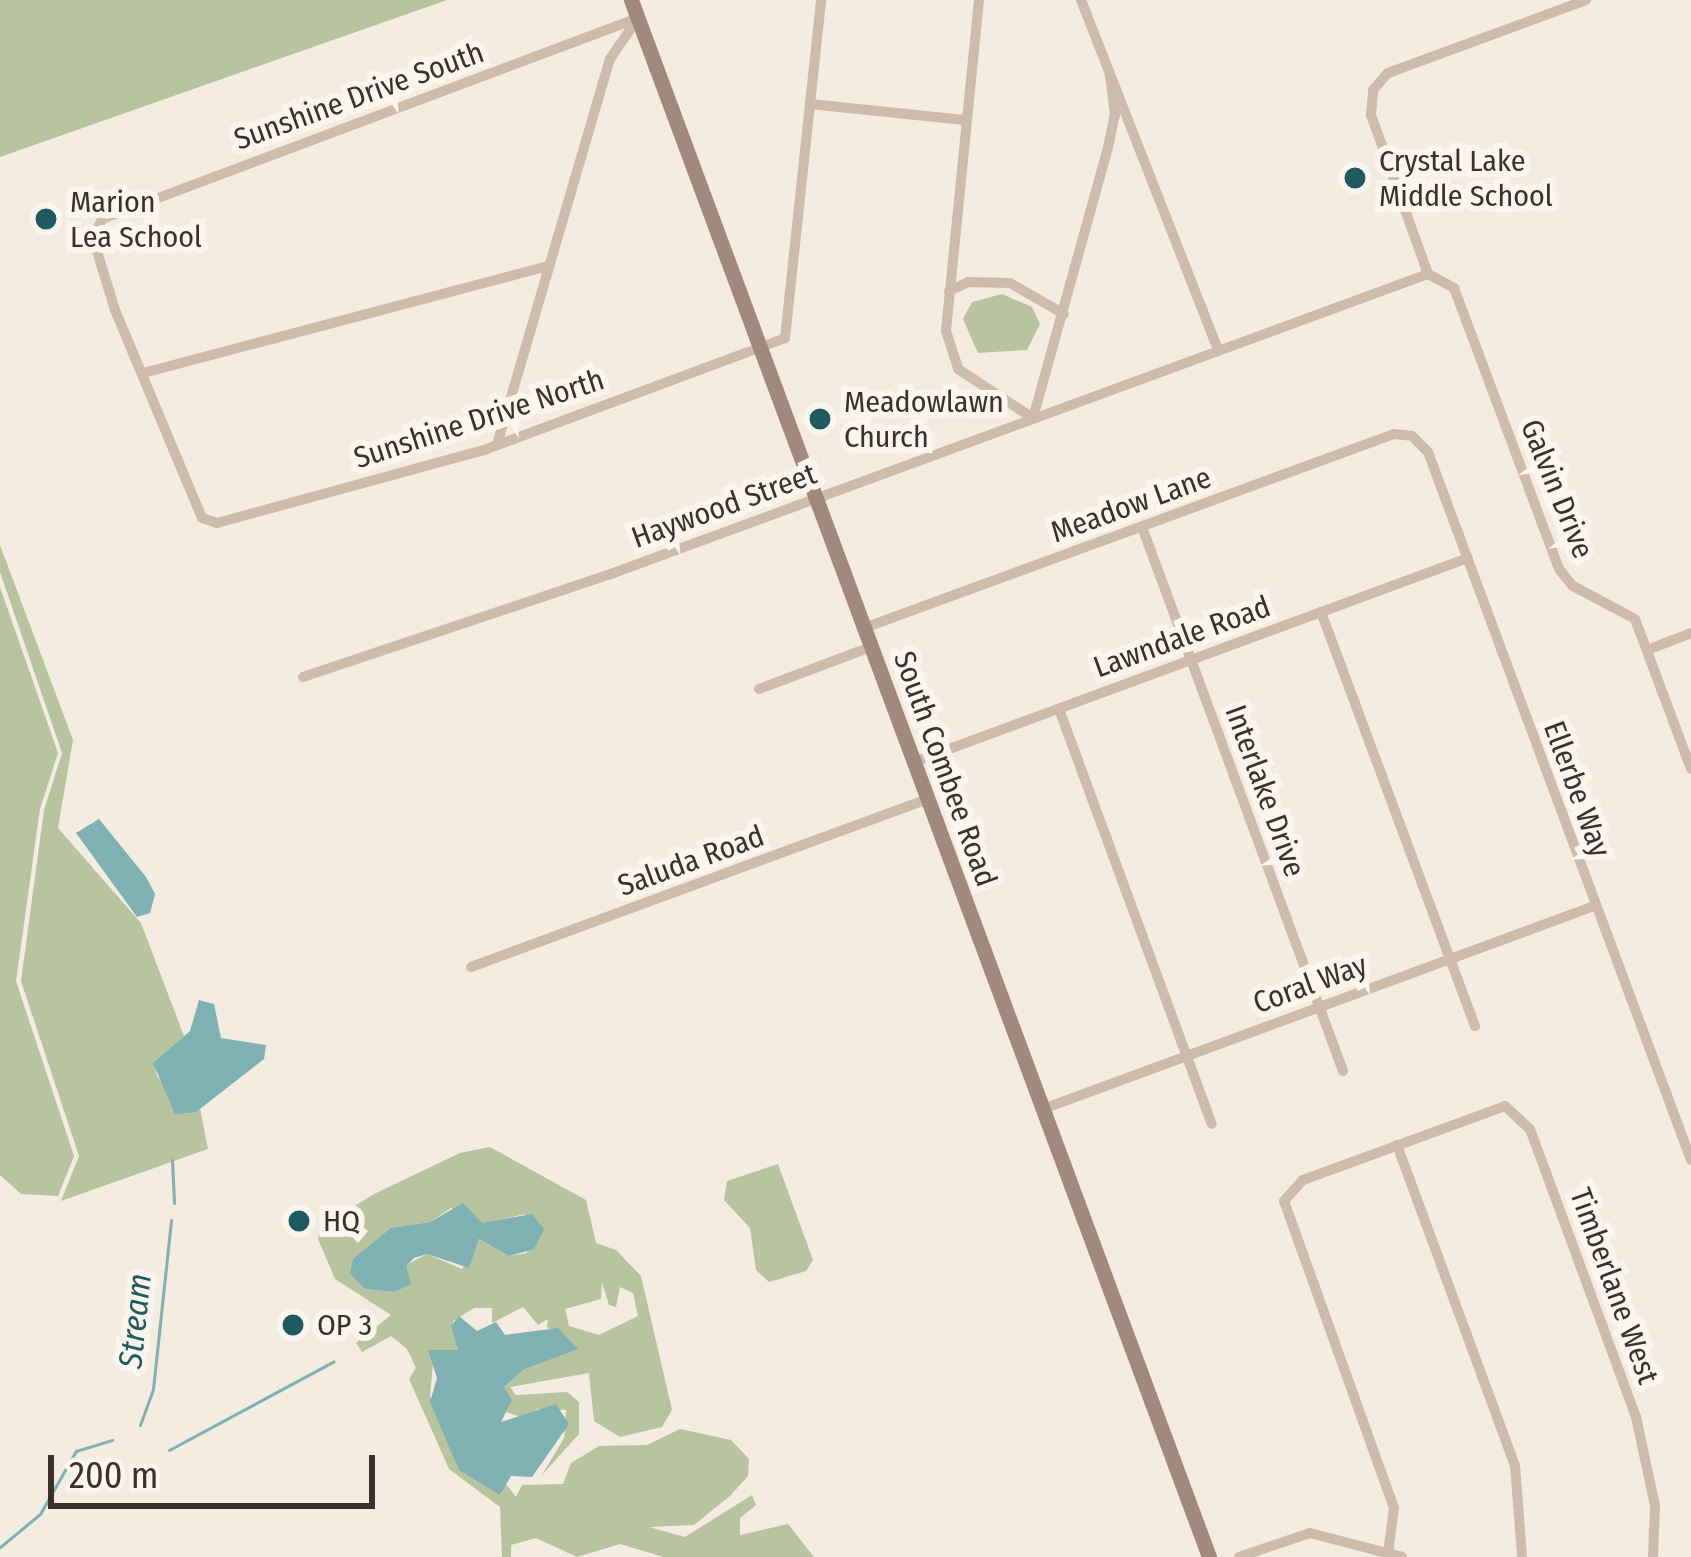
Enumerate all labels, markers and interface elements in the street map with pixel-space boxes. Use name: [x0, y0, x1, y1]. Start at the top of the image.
street label: Sunshine Drive South: [229, 34, 489, 158]
place label: Crystal Lake Middle School: [1379, 143, 1553, 213]
marker: Crystal Lake Middle School: [1342, 165, 1368, 191]
place label: Marion Lea School: [70, 184, 202, 254]
marker: Marion Lea School: [33, 206, 59, 232]
street label: Sunshine Drive North: [349, 362, 609, 476]
place label: Meadowlawn Church: [844, 384, 1004, 454]
marker: Meadowlawn Church: [807, 406, 833, 432]
street label: Galvin Drive: [1513, 414, 1601, 564]
street label: Haywood Street: [627, 456, 821, 556]
street label: Meadow Lane: [1046, 459, 1216, 551]
street label: Lawndale Road: [1089, 588, 1275, 686]
street label: South Combee Road: [886, 647, 1004, 891]
street label: Interlake Drive: [1217, 700, 1313, 882]
street label: Ellerbe Way: [1536, 716, 1618, 862]
street label: Saluda Road: [613, 818, 769, 904]
street label: Coral Way: [1248, 947, 1372, 1021]
street label: Timberlane West: [1562, 1183, 1666, 1389]
place label: HQ: [323, 1203, 360, 1239]
marker: HQ: [286, 1208, 312, 1234]
water label: Stream: [111, 1272, 161, 1370]
place label: OP 3: [317, 1307, 372, 1343]
marker: OP 3: [280, 1312, 306, 1338]
scale bar: [54, 1431, 381, 1505]
text: 200 m: [69, 1454, 159, 1498]

